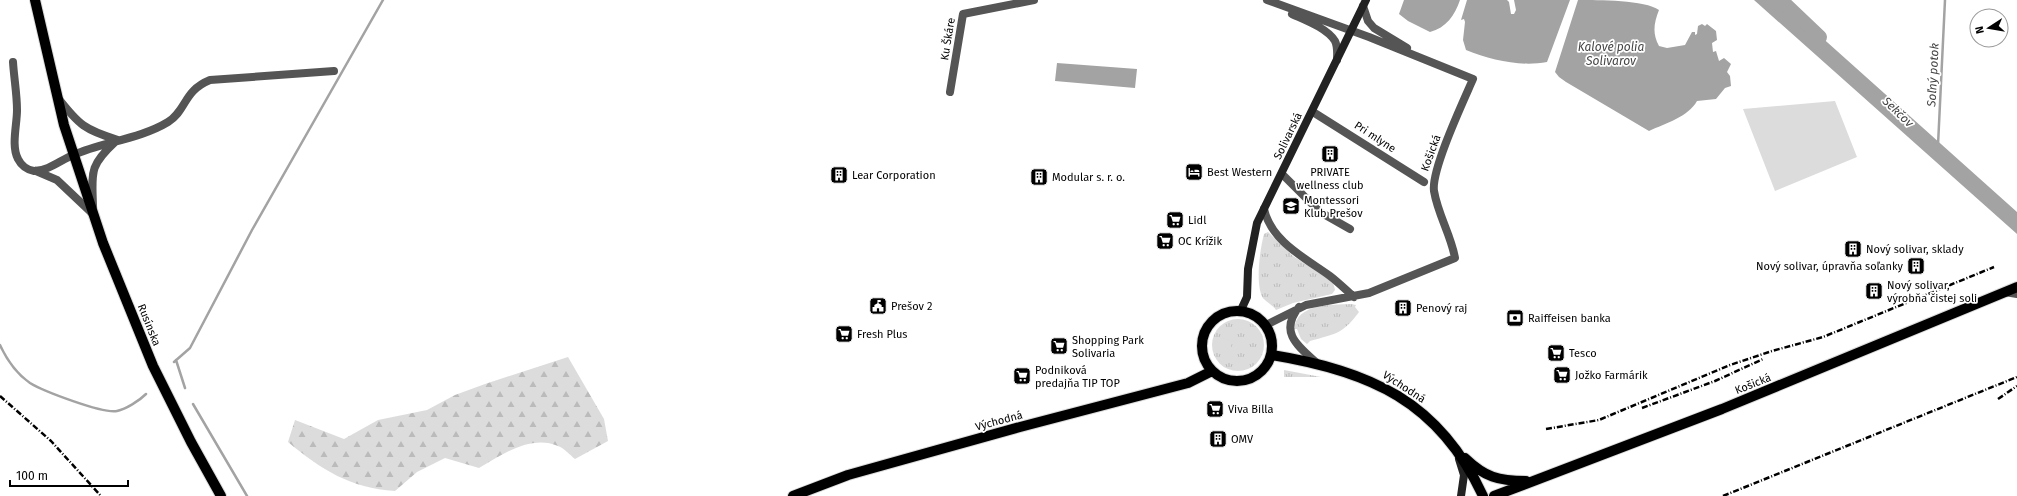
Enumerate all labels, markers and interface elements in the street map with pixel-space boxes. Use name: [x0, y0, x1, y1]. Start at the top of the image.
north arrow: [1969, 8, 2009, 48]
street label: Ku Škáre: [937, 17, 958, 61]
text: N: [1973, 25, 1987, 35]
water label: Kalové polia Solivarov: [1578, 40, 1644, 68]
water label: Soľný potok: [1924, 42, 1942, 108]
water label: Sekčov: [1879, 93, 1917, 131]
street label: Solivarská: [1271, 110, 1305, 162]
street label: Pri mlyne: [1352, 119, 1398, 155]
street label: Košická: [1418, 133, 1444, 173]
building icon: PRIVATE wellness club: [1320, 144, 1340, 164]
hotel icon: Best Western: [1184, 162, 1204, 182]
building icon: Lear Corporation: [829, 165, 849, 185]
place label: Best Western: [1207, 166, 1272, 179]
place label: PRIVATE wellness club: [1296, 166, 1364, 192]
building icon: Modular s. r. o.: [1029, 167, 1049, 187]
place label: Lear Corporation: [852, 169, 936, 182]
place label: Modular s. r. o.: [1052, 171, 1125, 184]
place label: Montessori Klub Prešov: [1304, 194, 1363, 220]
school or university icon: Montessori Klub Prešov: [1281, 196, 1301, 216]
supermarket icon: Lidl: [1165, 210, 1185, 230]
place label: Lidl: [1188, 214, 1206, 227]
supermarket icon: OC Krížik: [1155, 231, 1175, 251]
place label: OC Krížik: [1178, 235, 1222, 248]
building icon: Nový solivar, sklady: [1843, 239, 1863, 259]
place label: Nový solivar, sklady: [1866, 243, 1964, 256]
building icon: Nový solivar, úpravňa soľanky: [1906, 256, 1926, 276]
place label: Nový solivar, úpravňa soľanky: [1756, 260, 1904, 273]
place label: Nový solivar, výrobňa čistej soli: [1887, 279, 1977, 305]
building icon: Nový solivar, výrobňa čistej soli: [1864, 281, 1884, 301]
public building icon: Prešov 2: [868, 296, 888, 316]
building icon: Penový raj: [1393, 298, 1413, 318]
place label: Prešov 2: [891, 300, 932, 313]
street label: Rusínska: [135, 302, 163, 348]
place label: Penový raj: [1416, 302, 1467, 315]
bank icon: Raiffeisen banka: [1505, 308, 1525, 328]
place label: Raiffeisen banka: [1528, 312, 1611, 325]
supermarket icon: Fresh Plus: [834, 324, 854, 344]
place label: Fresh Plus: [857, 328, 907, 341]
place label: Shopping Park Solivaria: [1072, 334, 1144, 360]
supermarket icon: Shopping Park Solivaria: [1049, 336, 1069, 356]
supermarket icon: Tesco: [1546, 343, 1566, 363]
place label: Tesco: [1569, 347, 1597, 360]
place label: Podniková predajňa TIP TOP: [1035, 364, 1120, 390]
supermarket icon: Jožko Farmárik: [1552, 365, 1572, 385]
supermarket icon: Podniková predajňa TIP TOP: [1012, 366, 1032, 386]
street label: Východná: [1380, 368, 1428, 406]
place label: Jožko Farmárik: [1575, 369, 1648, 382]
street label: Košická: [1733, 371, 1773, 397]
supermarket icon: Viva Billa: [1205, 399, 1225, 419]
place label: Viva Billa: [1228, 403, 1274, 416]
street label: Východná: [974, 408, 1024, 434]
building icon: OMV: [1208, 429, 1228, 449]
place label: OMV: [1231, 433, 1254, 446]
scale bar: [10, 462, 128, 488]
text: 100 m: [16, 469, 48, 483]

